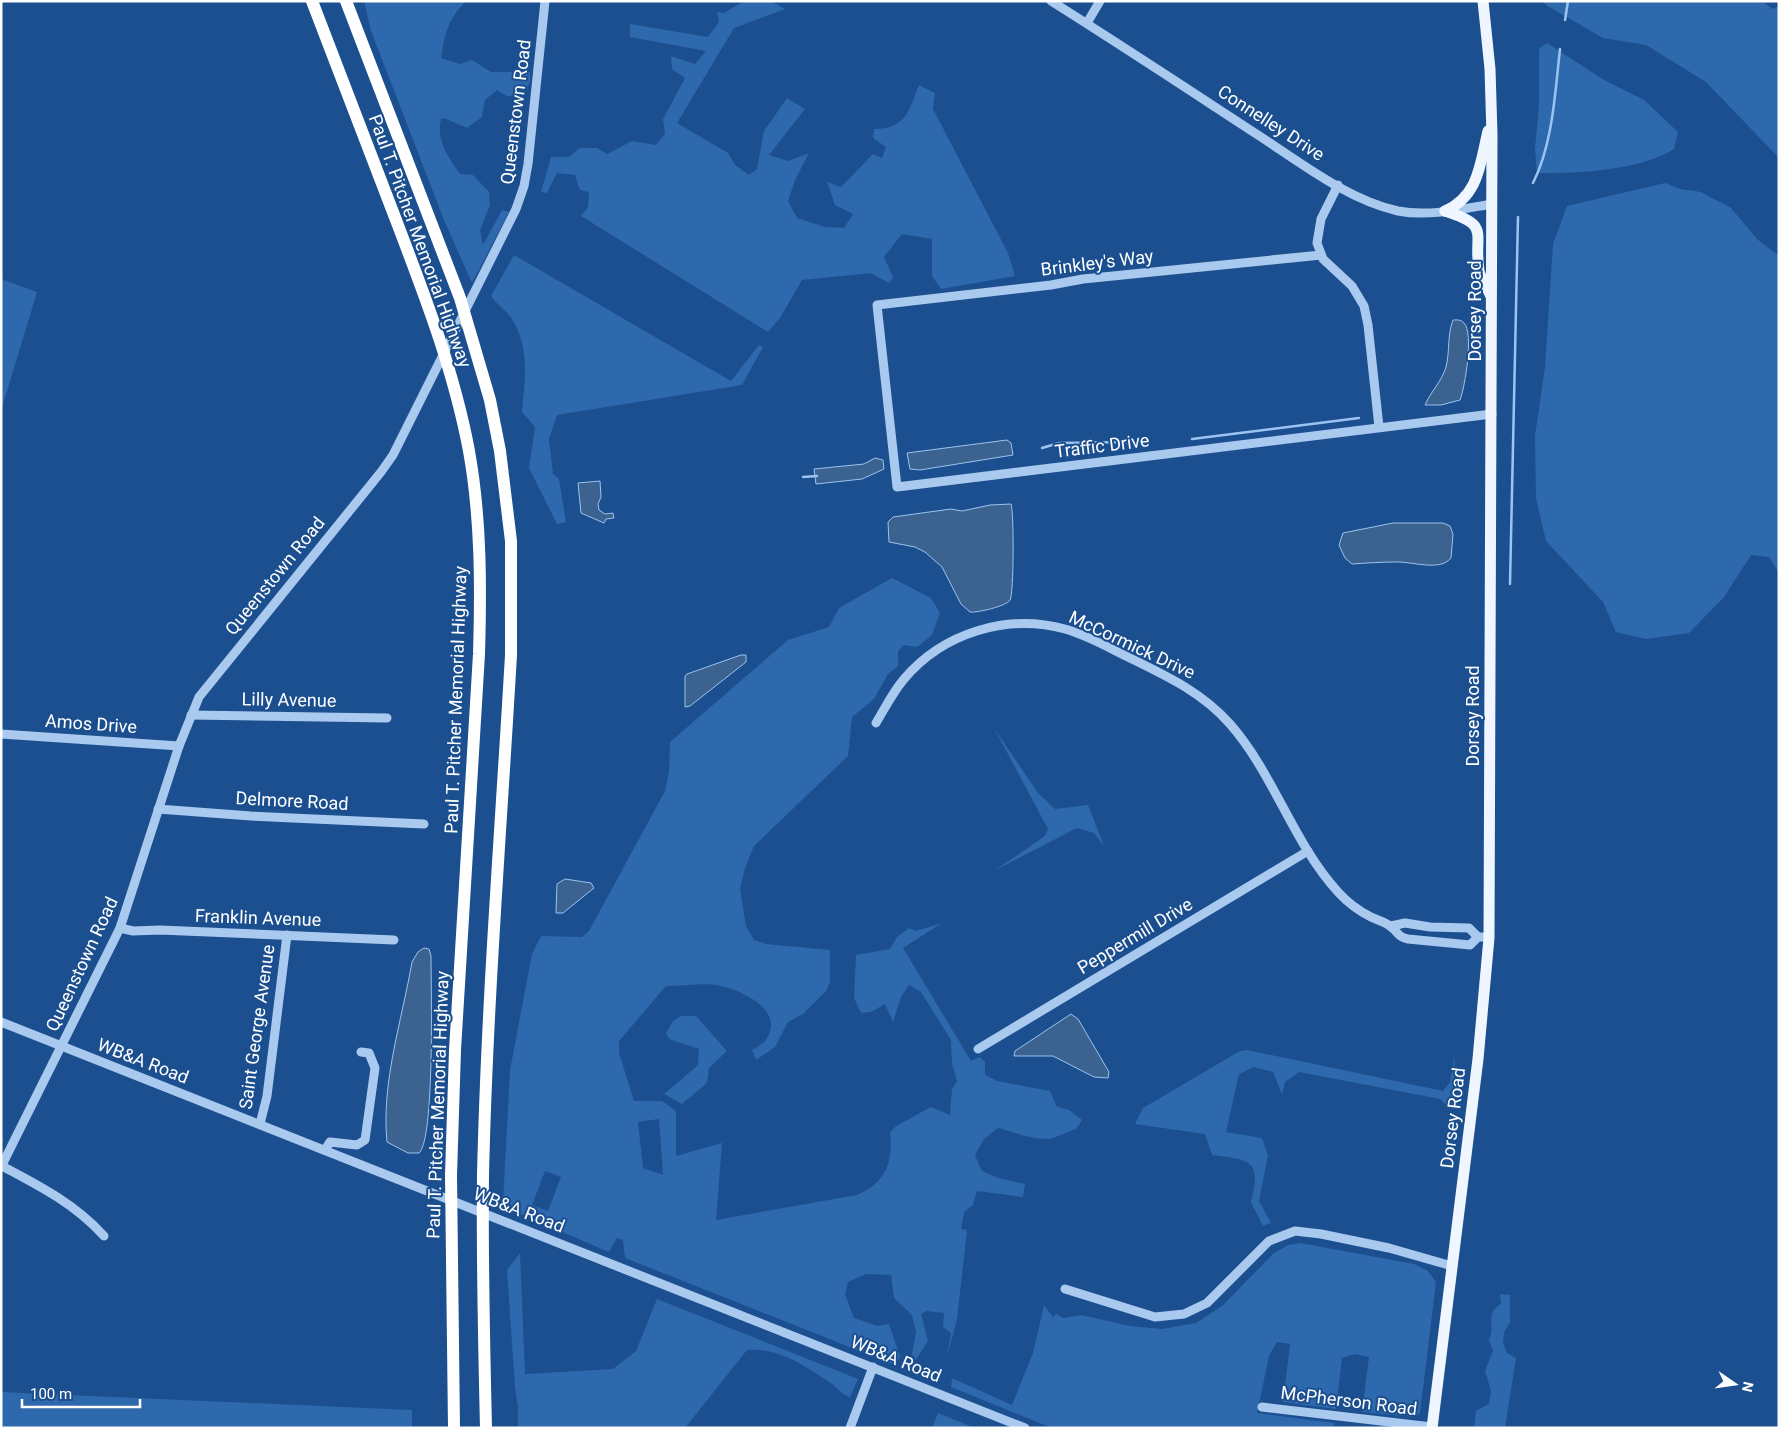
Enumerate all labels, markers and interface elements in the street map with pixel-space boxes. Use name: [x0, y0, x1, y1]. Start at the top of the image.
street label: Queenstown Road: [496, 38, 535, 186]
street label: Connelley Drive: [1214, 80, 1329, 165]
street label: Paul T. Pitcher Memorial Highway: [365, 111, 476, 371]
street label: Brinkley's Way: [1039, 245, 1155, 280]
street label: Dorsey Road: [1464, 260, 1485, 362]
street label: Traffic Drive: [1053, 429, 1151, 462]
street label: Queenstown Road: [221, 512, 329, 639]
street label: Paul T. Pitcher Memorial Highway: [440, 565, 471, 834]
street label: McCormick Drive: [1066, 606, 1199, 683]
street label: Dorsey Road: [1462, 665, 1483, 767]
street label: Lilly Avenue: [241, 688, 337, 711]
street label: Amos Drive: [44, 710, 138, 737]
street label: Delmore Road: [235, 787, 349, 814]
street label: Queenstown Road: [41, 893, 122, 1034]
street label: Peppermill Drive: [1073, 893, 1196, 978]
street label: Franklin Avenue: [195, 905, 322, 930]
street label: Saint George Avenue: [235, 943, 278, 1111]
street label: Paul T. Pitcher Memorial Highway: [422, 970, 453, 1239]
street label: WB&A Road: [95, 1034, 192, 1088]
street label: Dorsey Road: [1436, 1066, 1469, 1169]
street label: WB&A Road: [471, 1183, 568, 1237]
street label: WB&A Road: [848, 1331, 945, 1386]
north arrow: [1710, 1359, 1760, 1409]
scale bar: [22, 1376, 140, 1408]
text: N: [1739, 1380, 1757, 1394]
street label: McPherson Road: [1280, 1382, 1418, 1419]
text: 100 m: [30, 1385, 72, 1403]

